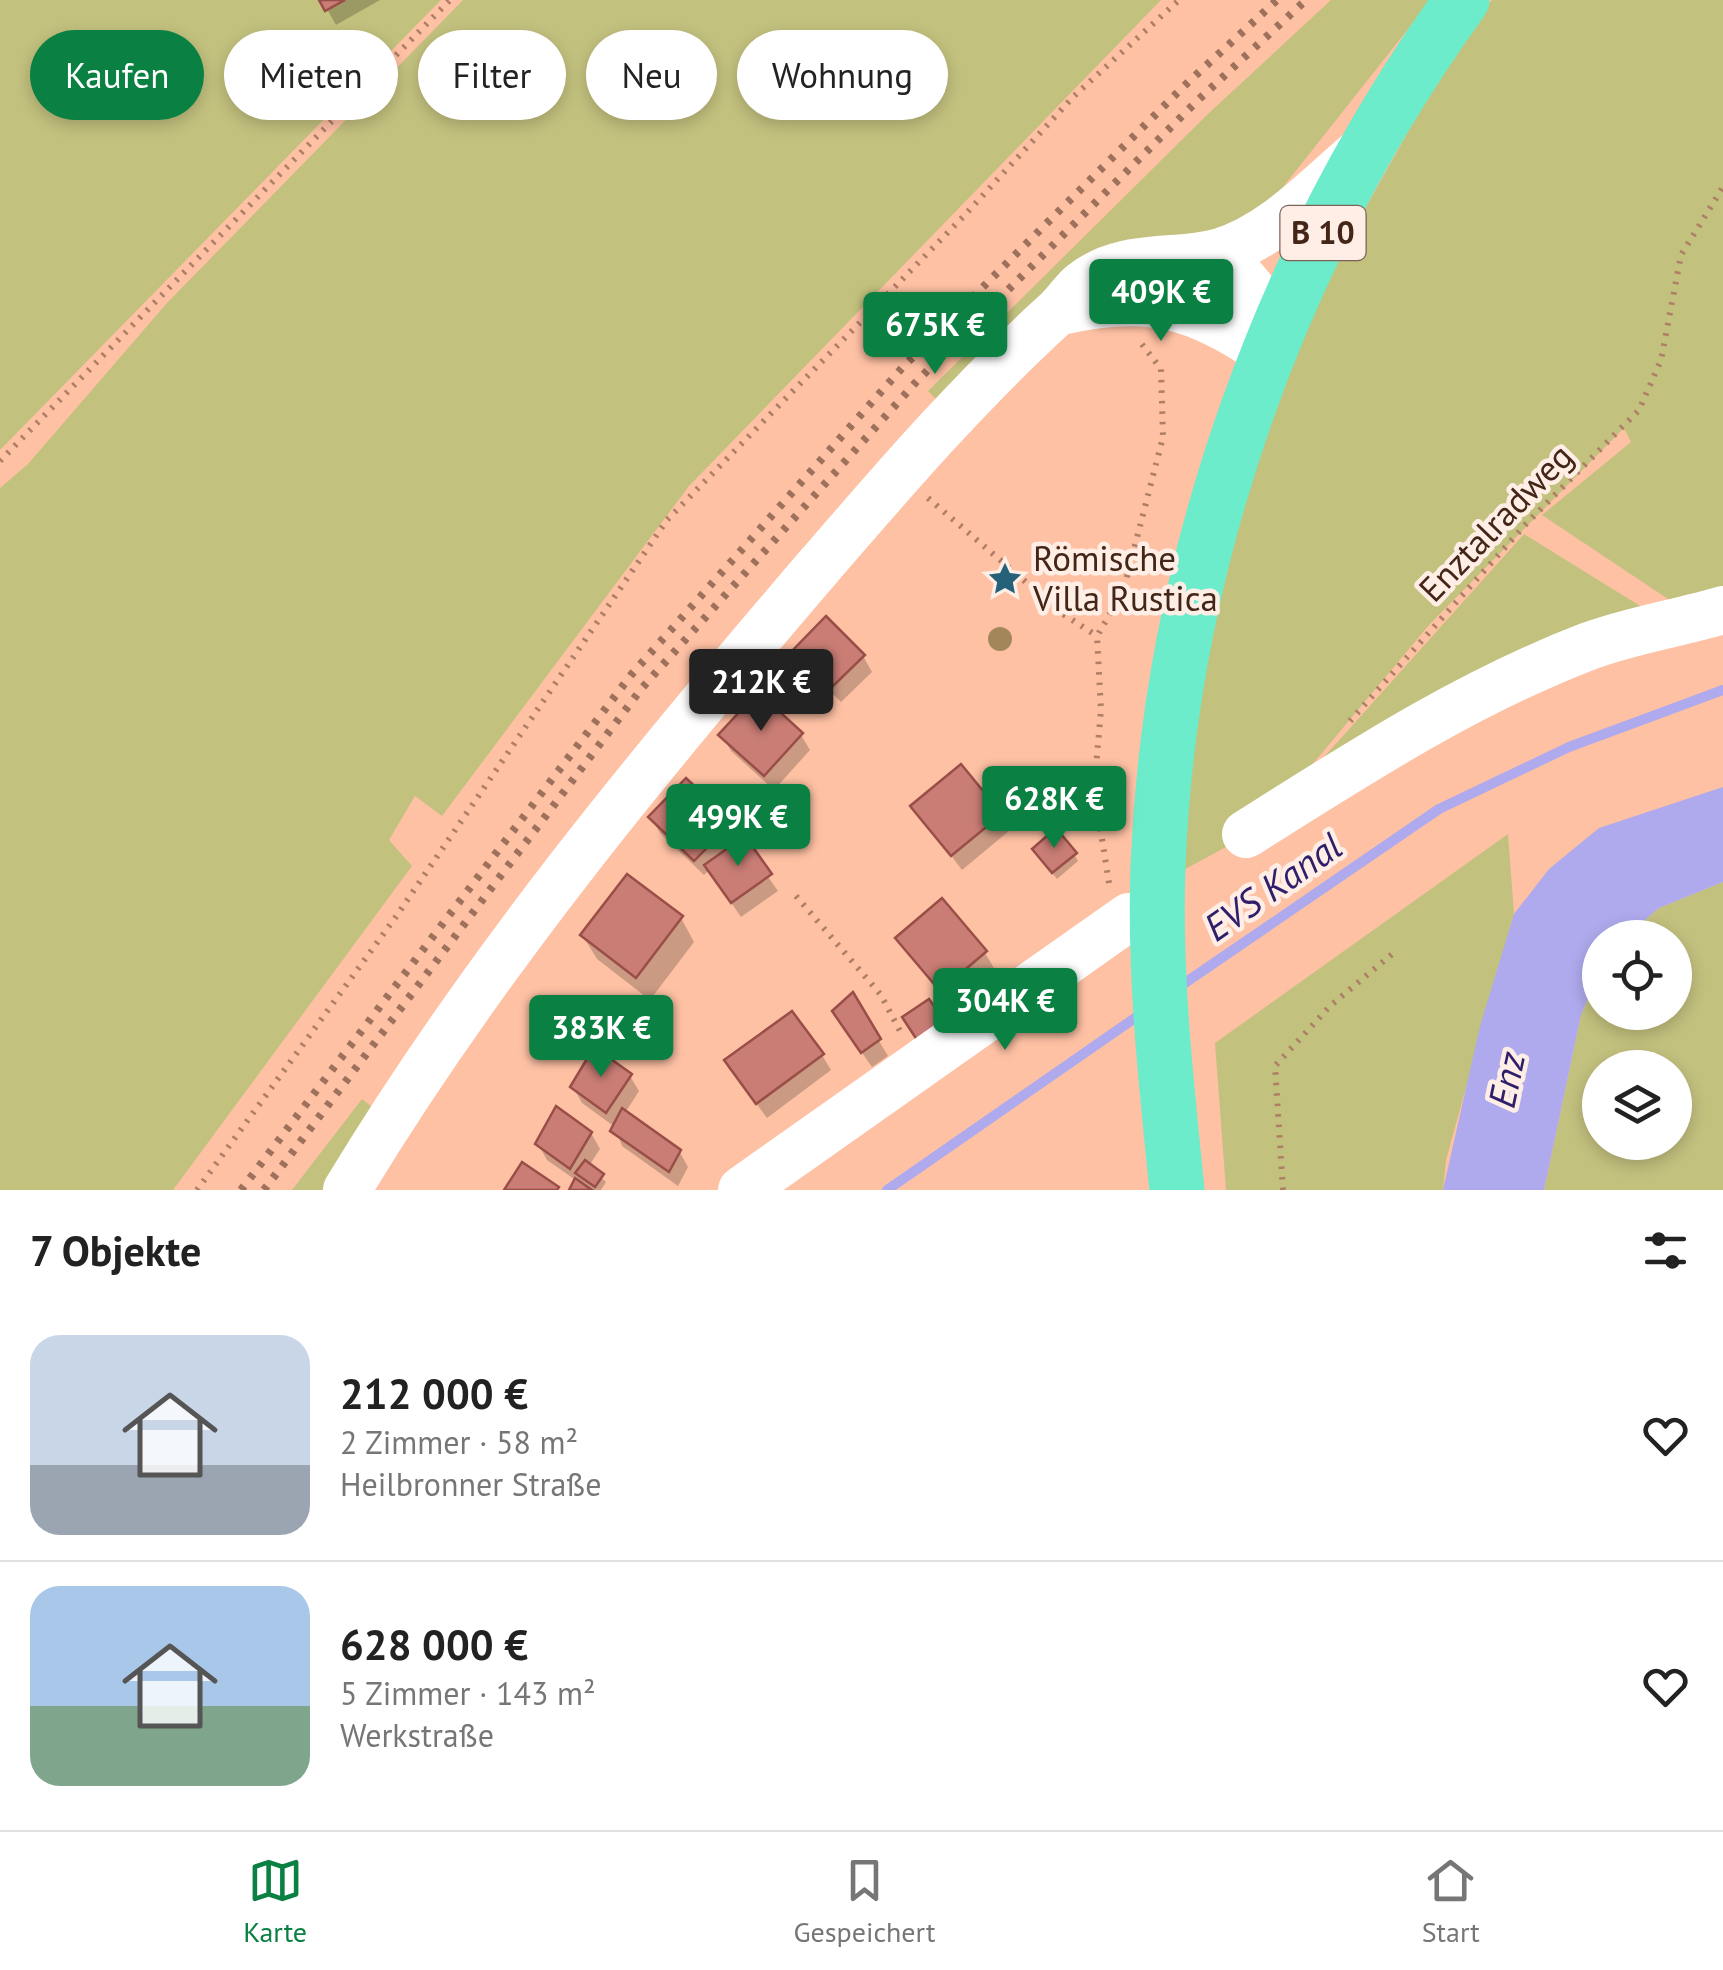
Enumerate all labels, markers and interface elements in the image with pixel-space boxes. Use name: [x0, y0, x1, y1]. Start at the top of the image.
chip: Kaufen: [30, 30, 204, 120]
chip: Mieten: [224, 30, 398, 120]
chip: Filter: [418, 30, 566, 120]
chip: Neu: [586, 30, 717, 120]
chip: Wohnung: [737, 30, 948, 120]
road number: B 10: [1280, 206, 1366, 260]
pin: 409K €: [1080, 259, 1242, 344]
text: 409K €: [1111, 270, 1211, 312]
pin: 675K €: [854, 292, 1016, 377]
text: 675K €: [885, 303, 985, 345]
street label: Enztalradweg: [1408, 433, 1582, 611]
place label: Römische Villa Rustica: [1032, 535, 1218, 621]
place icon: Römische Villa Rustica: [986, 560, 1024, 598]
pin: 212K €: [680, 649, 842, 734]
text: 212K €: [711, 660, 811, 702]
pin: 628K €: [973, 766, 1135, 851]
text: 628K €: [1004, 777, 1104, 819]
pin: 499K €: [657, 784, 819, 869]
text: 499K €: [688, 795, 788, 837]
water label: EVS Kanal: [1194, 821, 1351, 951]
map controls: [1582, 920, 1692, 1160]
button: locate: [1582, 920, 1692, 1030]
pin: 304K €: [924, 968, 1086, 1053]
text: 304K €: [955, 979, 1055, 1021]
pin: 383K €: [520, 995, 682, 1080]
text: 383K €: [551, 1006, 651, 1048]
water label: Enz: [1476, 1047, 1535, 1112]
button: layers: [1582, 1050, 1692, 1160]
text: 7 Objekte: [30, 1223, 201, 1278]
icon: filters: [1638, 1223, 1693, 1278]
text: 212 000 €: [340, 1366, 528, 1421]
icon: home: [110, 1375, 230, 1495]
icon: heart: [1638, 1408, 1693, 1463]
text: 2 Zimmer · 58 m²: [340, 1421, 578, 1463]
text: Heilbronner Straße: [340, 1463, 601, 1505]
text: 628 000 €: [340, 1617, 528, 1672]
icon: home: [110, 1626, 230, 1746]
icon: heart: [1638, 1659, 1693, 1714]
text: 5 Zimmer · 143 m²: [340, 1672, 596, 1714]
text: Werkstraße: [340, 1714, 494, 1756]
tab: Karte: [243, 1853, 307, 1950]
tab: Gespeichert: [793, 1853, 935, 1950]
tab: Start: [1422, 1853, 1480, 1950]

